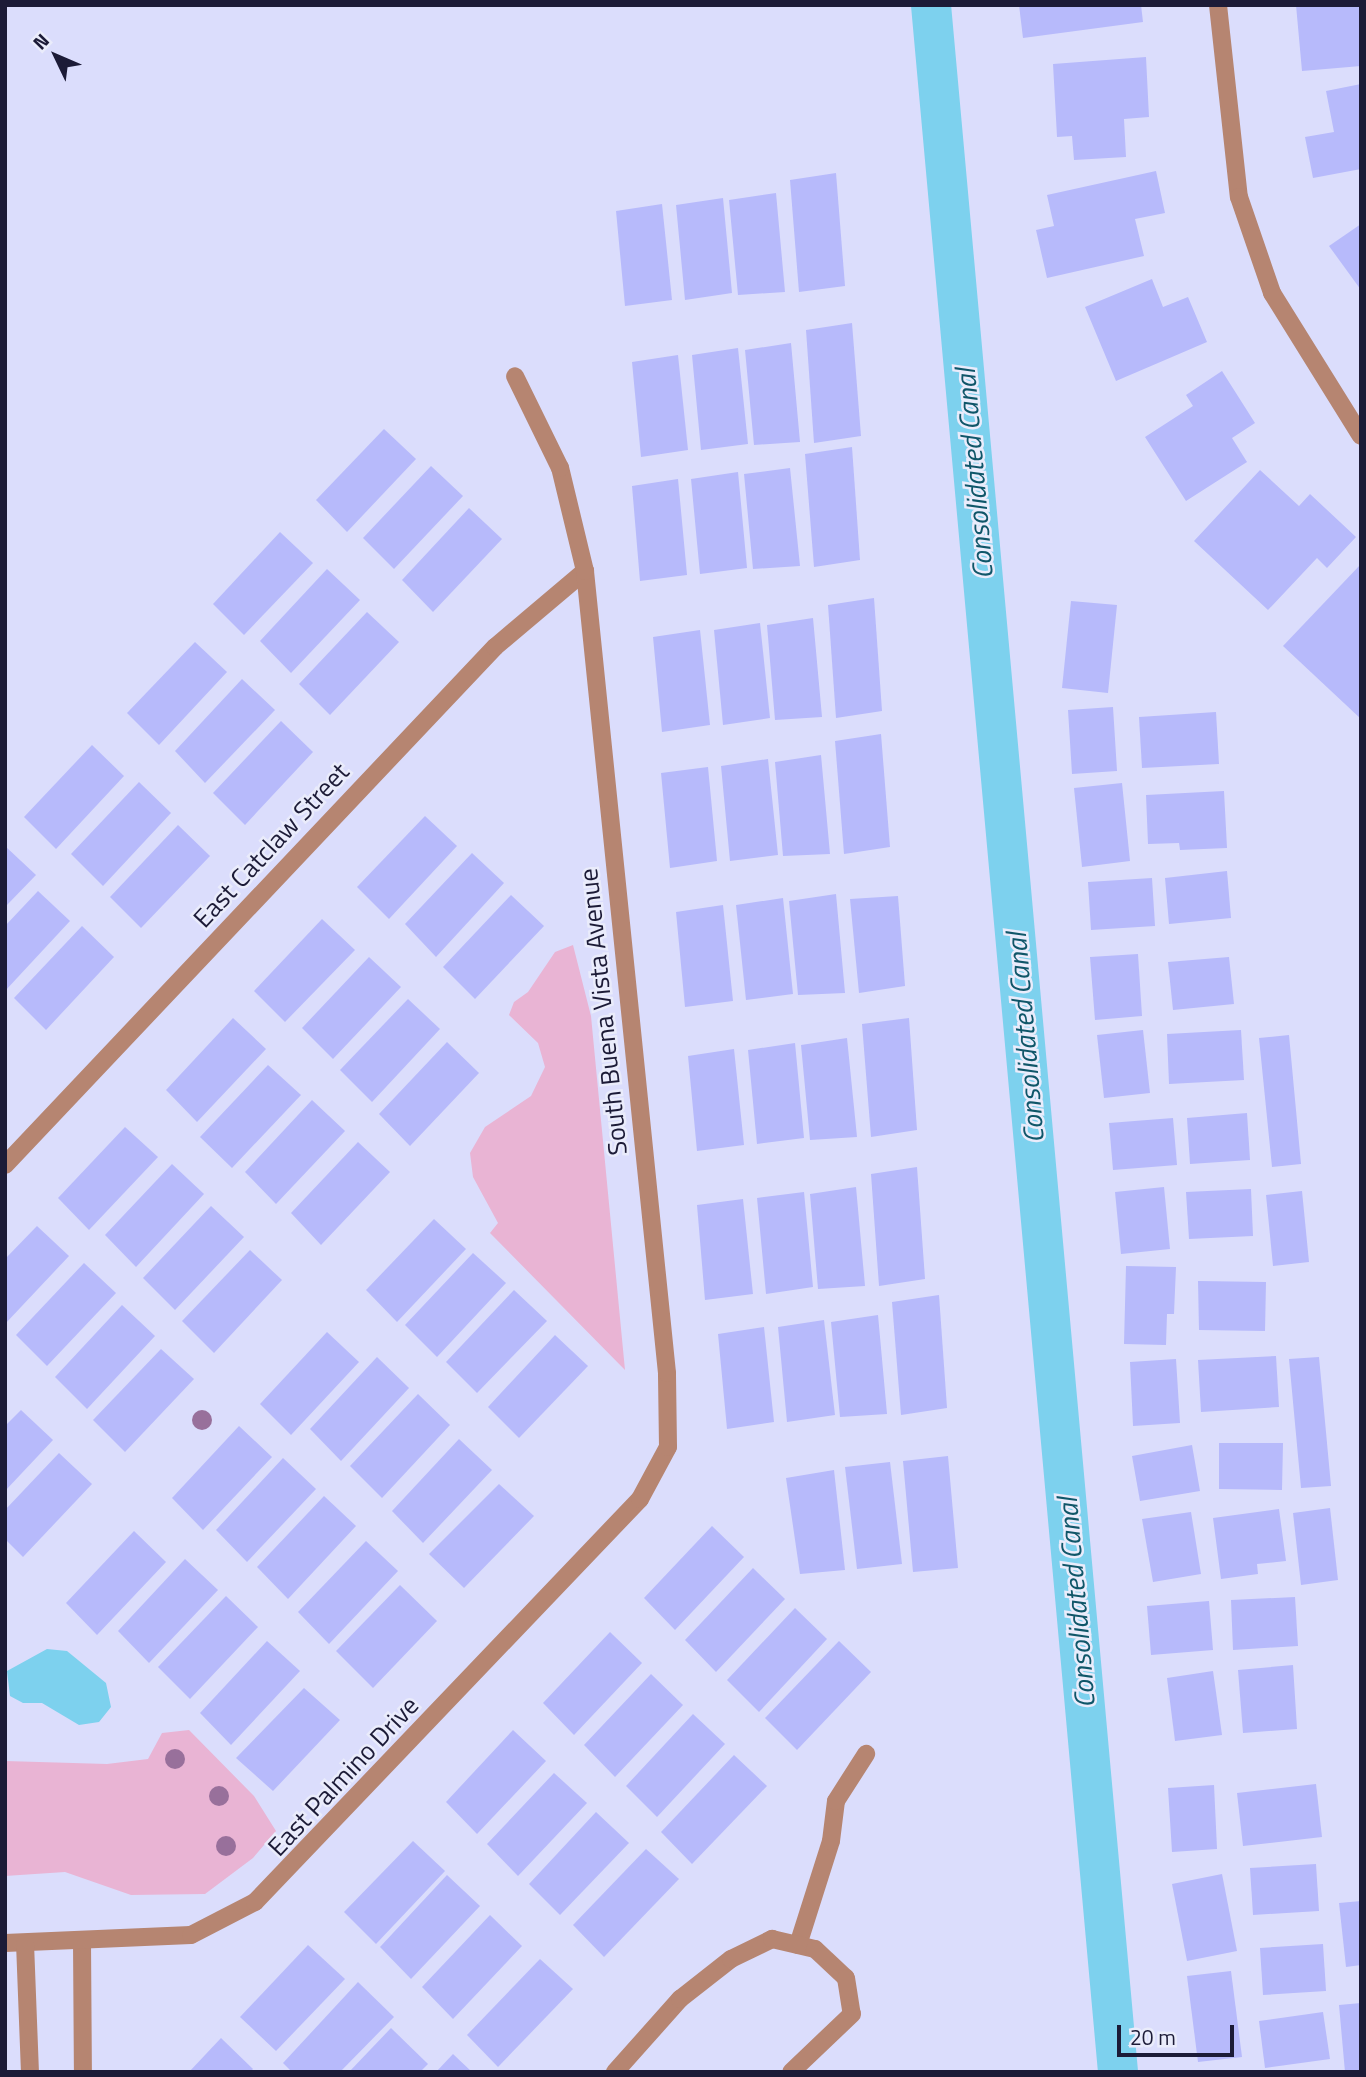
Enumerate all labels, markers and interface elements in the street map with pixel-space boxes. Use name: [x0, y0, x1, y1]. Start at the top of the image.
north arrow: [21, 21, 91, 91]
text: N: [26, 26, 56, 56]
water label: Consolidated Canal: [948, 367, 1000, 581]
street label: East Catclaw Street: [187, 756, 355, 934]
street label: South Buena Vista Avenue: [572, 867, 634, 1157]
water label: Consolidated Canal: [999, 931, 1051, 1145]
water label: Consolidated Canal: [1050, 1496, 1102, 1710]
street label: East Palmino Drive: [261, 1690, 425, 1862]
scale bar: [1121, 2010, 1238, 2054]
text: 20 m: [1130, 2021, 1176, 2053]

